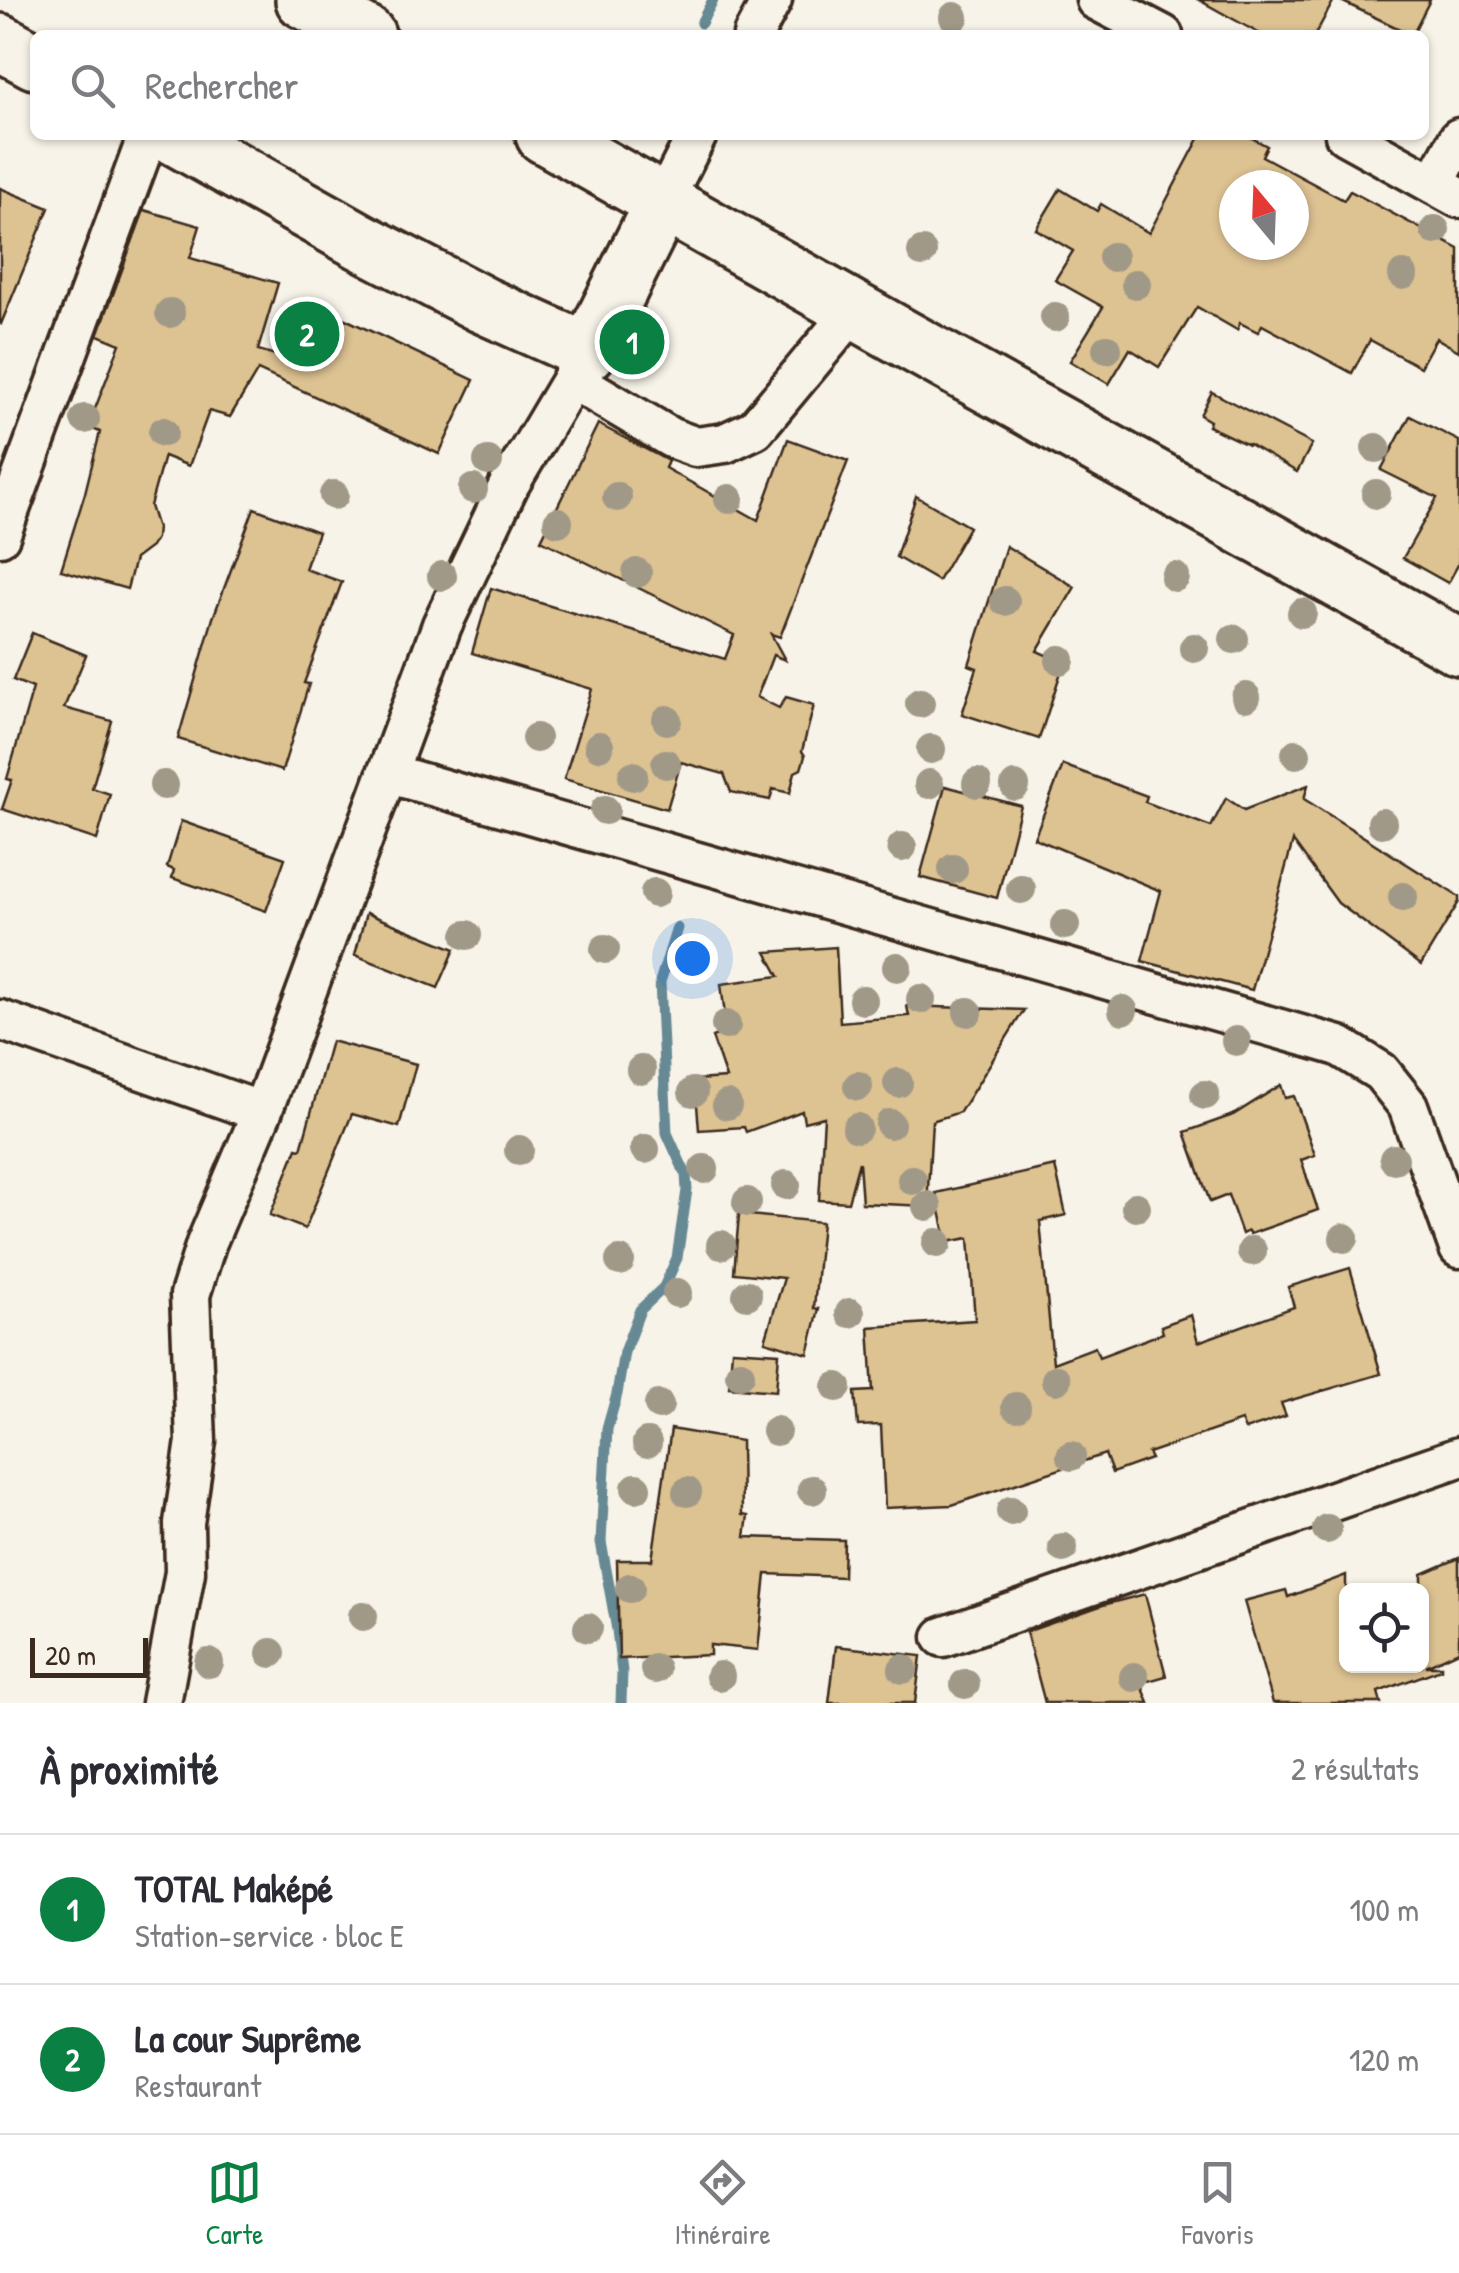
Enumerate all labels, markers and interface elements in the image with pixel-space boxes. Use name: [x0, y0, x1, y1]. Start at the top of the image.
search box: [30, 30, 1429, 140]
icon: search: [65, 58, 120, 113]
text: Rechercher: [145, 59, 298, 111]
north arrow: [1219, 170, 1309, 260]
pin: 2: [274, 296, 340, 372]
pin: 1: [600, 304, 664, 380]
your location: [667, 933, 718, 984]
map controls: [1339, 1583, 1429, 1673]
button: locate: [1339, 1583, 1429, 1673]
scale bar: [30, 1633, 148, 1678]
text: 20 m: [45, 1636, 96, 1674]
text: À proximité: [40, 1740, 219, 1797]
text: 2 résultats: [1291, 1747, 1419, 1790]
text: TOTAL Maképé: [135, 1862, 333, 1914]
text: 1: [67, 1888, 78, 1931]
text: 100 m: [1350, 1888, 1419, 1931]
text: Station-service · bloc E: [135, 1914, 404, 1957]
text: La cour Suprême: [135, 2012, 361, 2064]
text: 2: [65, 2038, 80, 2081]
text: 120 m: [1349, 2038, 1419, 2081]
text: Restaurant: [135, 2064, 261, 2107]
tab: Carte: [206, 2155, 263, 2253]
tab: Itinéraire: [674, 2155, 771, 2253]
tab: Favoris: [1182, 2155, 1253, 2253]

